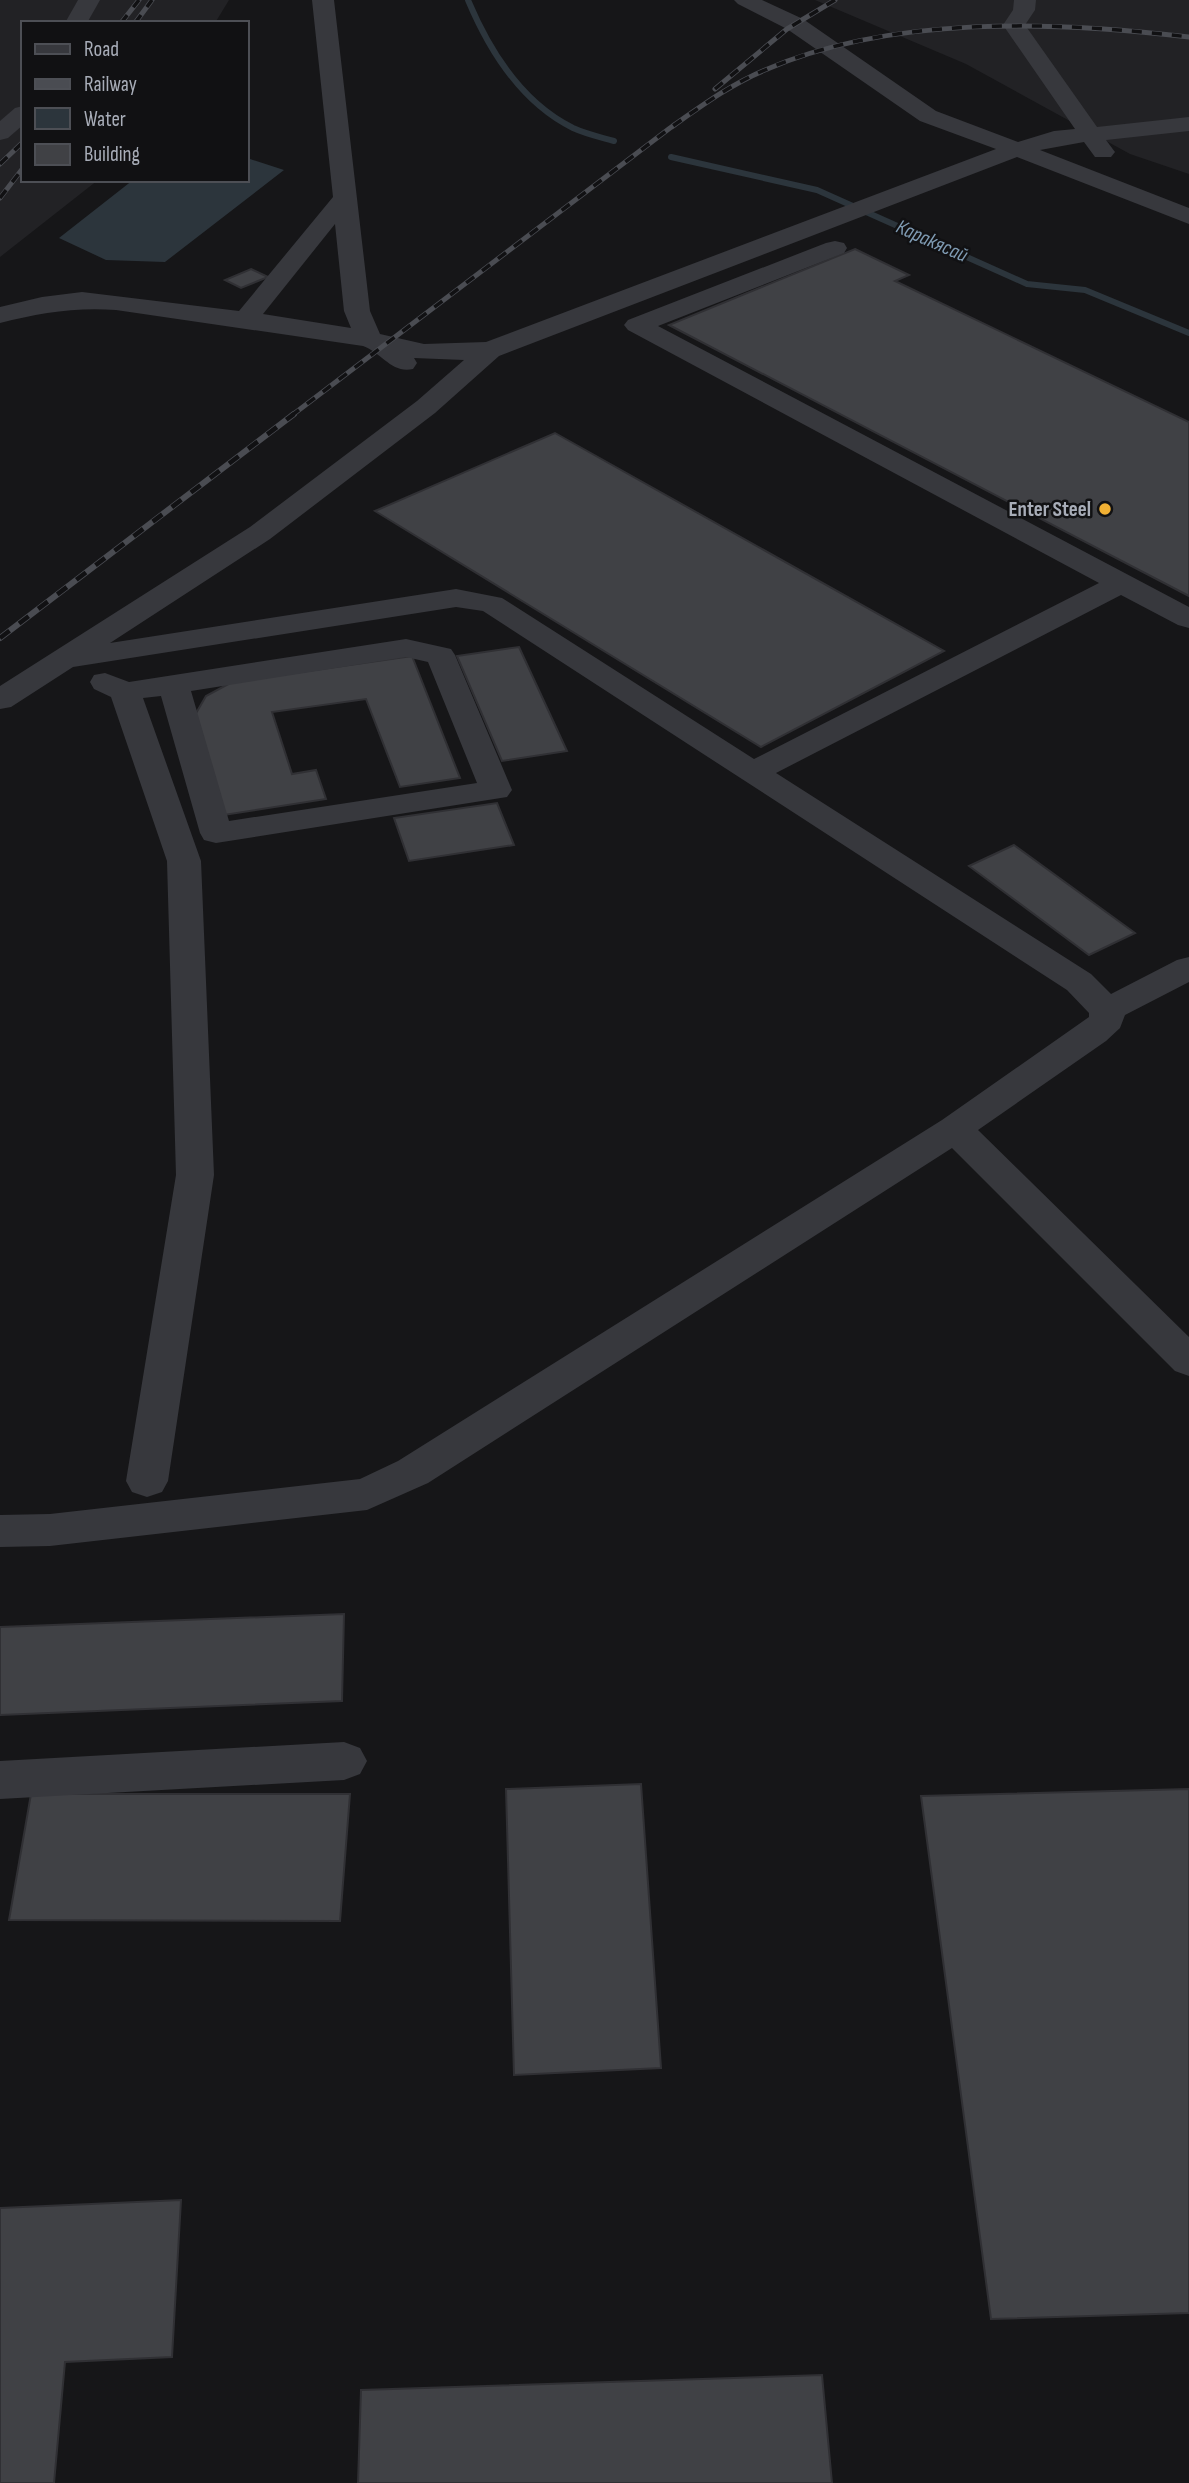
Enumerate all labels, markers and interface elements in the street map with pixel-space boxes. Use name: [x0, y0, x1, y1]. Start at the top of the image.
legend: [21, 21, 248, 182]
text: Road: [84, 37, 119, 62]
text: Railway: [84, 72, 137, 97]
text: Water: [84, 107, 126, 132]
text: Building: [84, 142, 140, 167]
water label: Каракясай: [892, 214, 972, 268]
place label: Enter Steel: [1008, 497, 1091, 522]
marker: Enter Steel: [1097, 501, 1113, 517]

